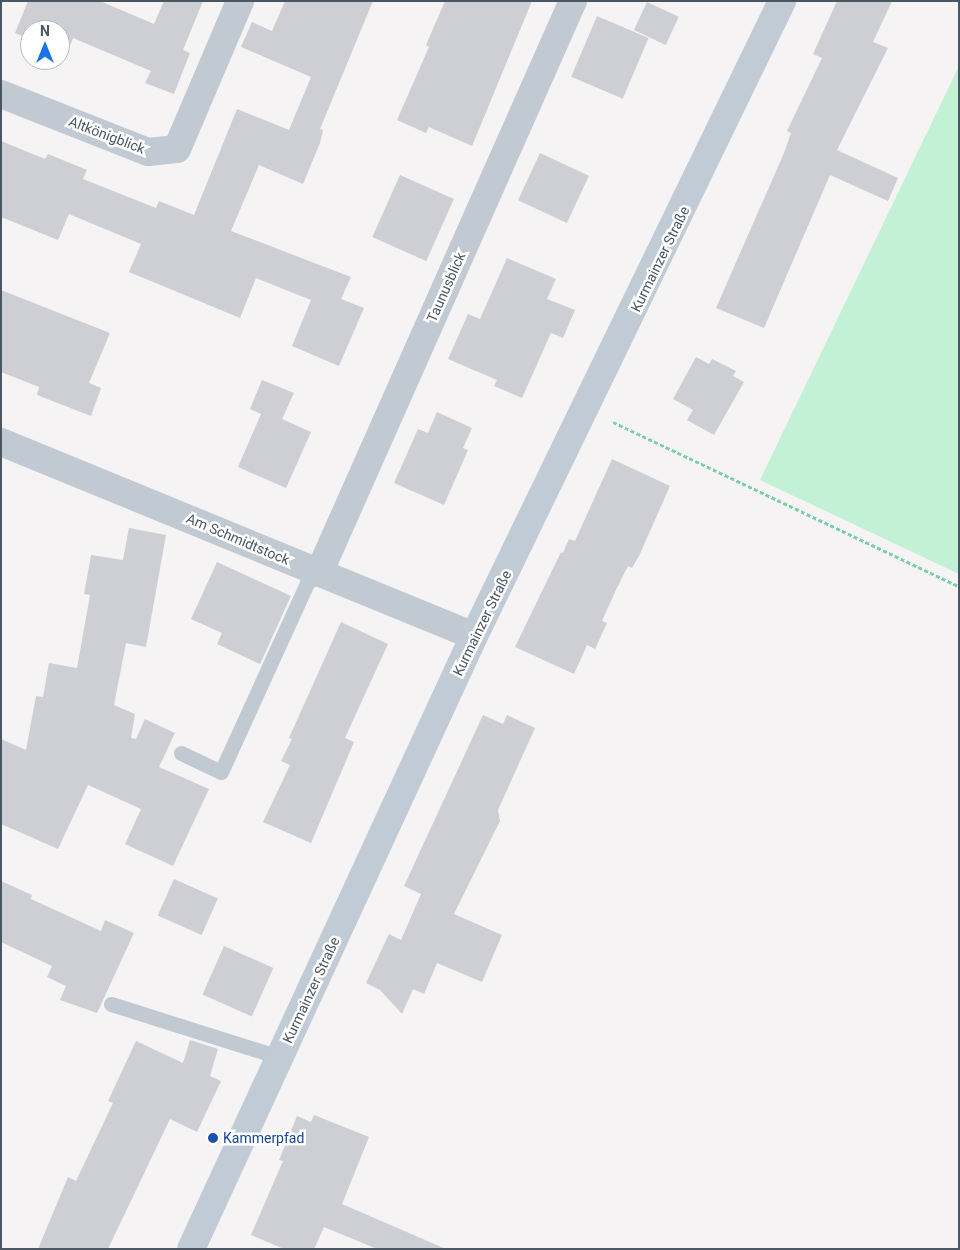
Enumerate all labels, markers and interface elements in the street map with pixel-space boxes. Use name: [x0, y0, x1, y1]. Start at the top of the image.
north arrow: [20, 20, 70, 70]
text: N: [40, 23, 50, 39]
street label: Altkönigblick: [67, 113, 147, 157]
street label: Kurmainzer Straße: [627, 203, 693, 315]
street label: Taunusblick: [423, 249, 469, 325]
street label: Am Schmidtstock: [184, 510, 292, 568]
street label: Kurmainzer Straße: [449, 567, 515, 679]
street label: Kurmainzer Straße: [279, 934, 343, 1046]
place label: Kammerpfad: [223, 1130, 304, 1146]
marker: Kammerpfad: [207, 1132, 219, 1144]

